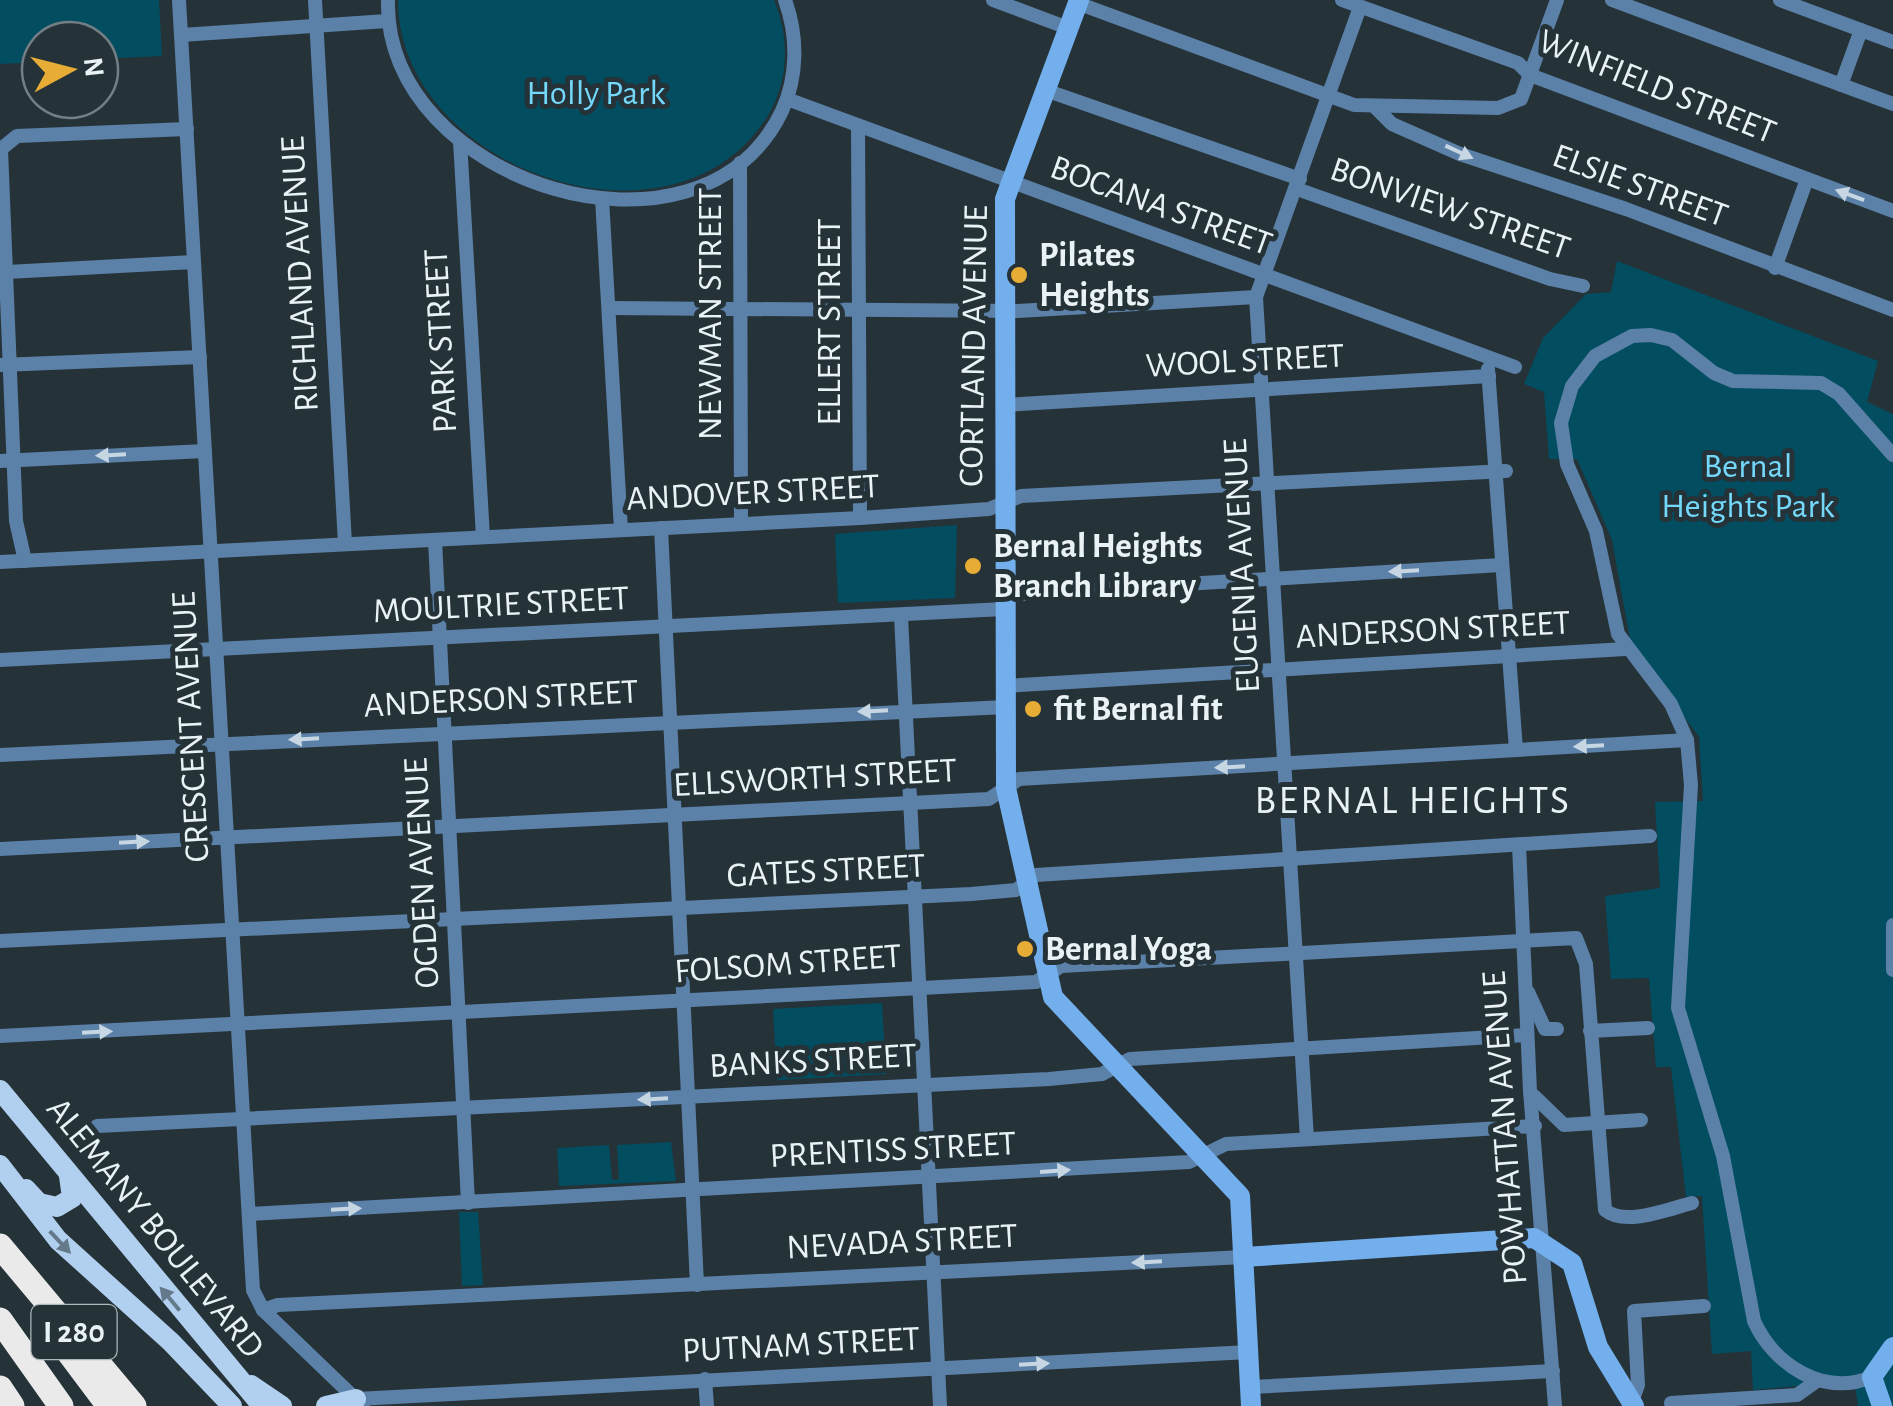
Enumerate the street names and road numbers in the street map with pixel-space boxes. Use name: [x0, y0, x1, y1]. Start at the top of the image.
street label: WINFIELD STREET: [1533, 24, 1781, 150]
street label: RICHLAND AVENUE: [275, 135, 325, 413]
street label: ELSIE STREET: [1548, 138, 1732, 234]
street label: BOCANA STREET: [1046, 150, 1276, 262]
street label: BONVIEW STREET: [1326, 152, 1574, 266]
street label: NEWMAN STREET: [693, 188, 728, 440]
street label: CORTLAND AVENUE: [954, 205, 994, 487]
street label: ELLERT STREET: [812, 218, 847, 426]
street label: PARK STREET: [419, 248, 463, 434]
street label: WOOL STREET: [1145, 338, 1345, 384]
street label: EUGENIA AVENUE: [1218, 438, 1266, 694]
street label: ANDOVER STREET: [625, 469, 881, 517]
street label: MOULTRIE STREET: [372, 581, 630, 629]
street label: CRESCENT AVENUE: [166, 591, 216, 863]
street label: ANDERSON STREET: [1295, 605, 1571, 655]
street label: ANDERSON STREET: [363, 674, 639, 724]
street label: ELLSWORTH STREET: [672, 753, 958, 803]
street label: OGDEN AVENUE: [398, 757, 446, 989]
street label: GATES STREET: [726, 848, 926, 894]
street label: FOLSOM STREET: [673, 939, 903, 989]
street label: POWHATTAN AVENUE: [1477, 970, 1533, 1286]
street label: BANKS STREET: [708, 1038, 918, 1084]
street label: ALEMANY BOULEVARD: [40, 1091, 270, 1365]
street label: PRENTISS STREET: [769, 1126, 1017, 1174]
street label: NEVADA STREET: [785, 1218, 1019, 1266]
road number: I 280: [32, 1305, 116, 1359]
street label: PUTNAM STREET: [681, 1321, 921, 1369]

